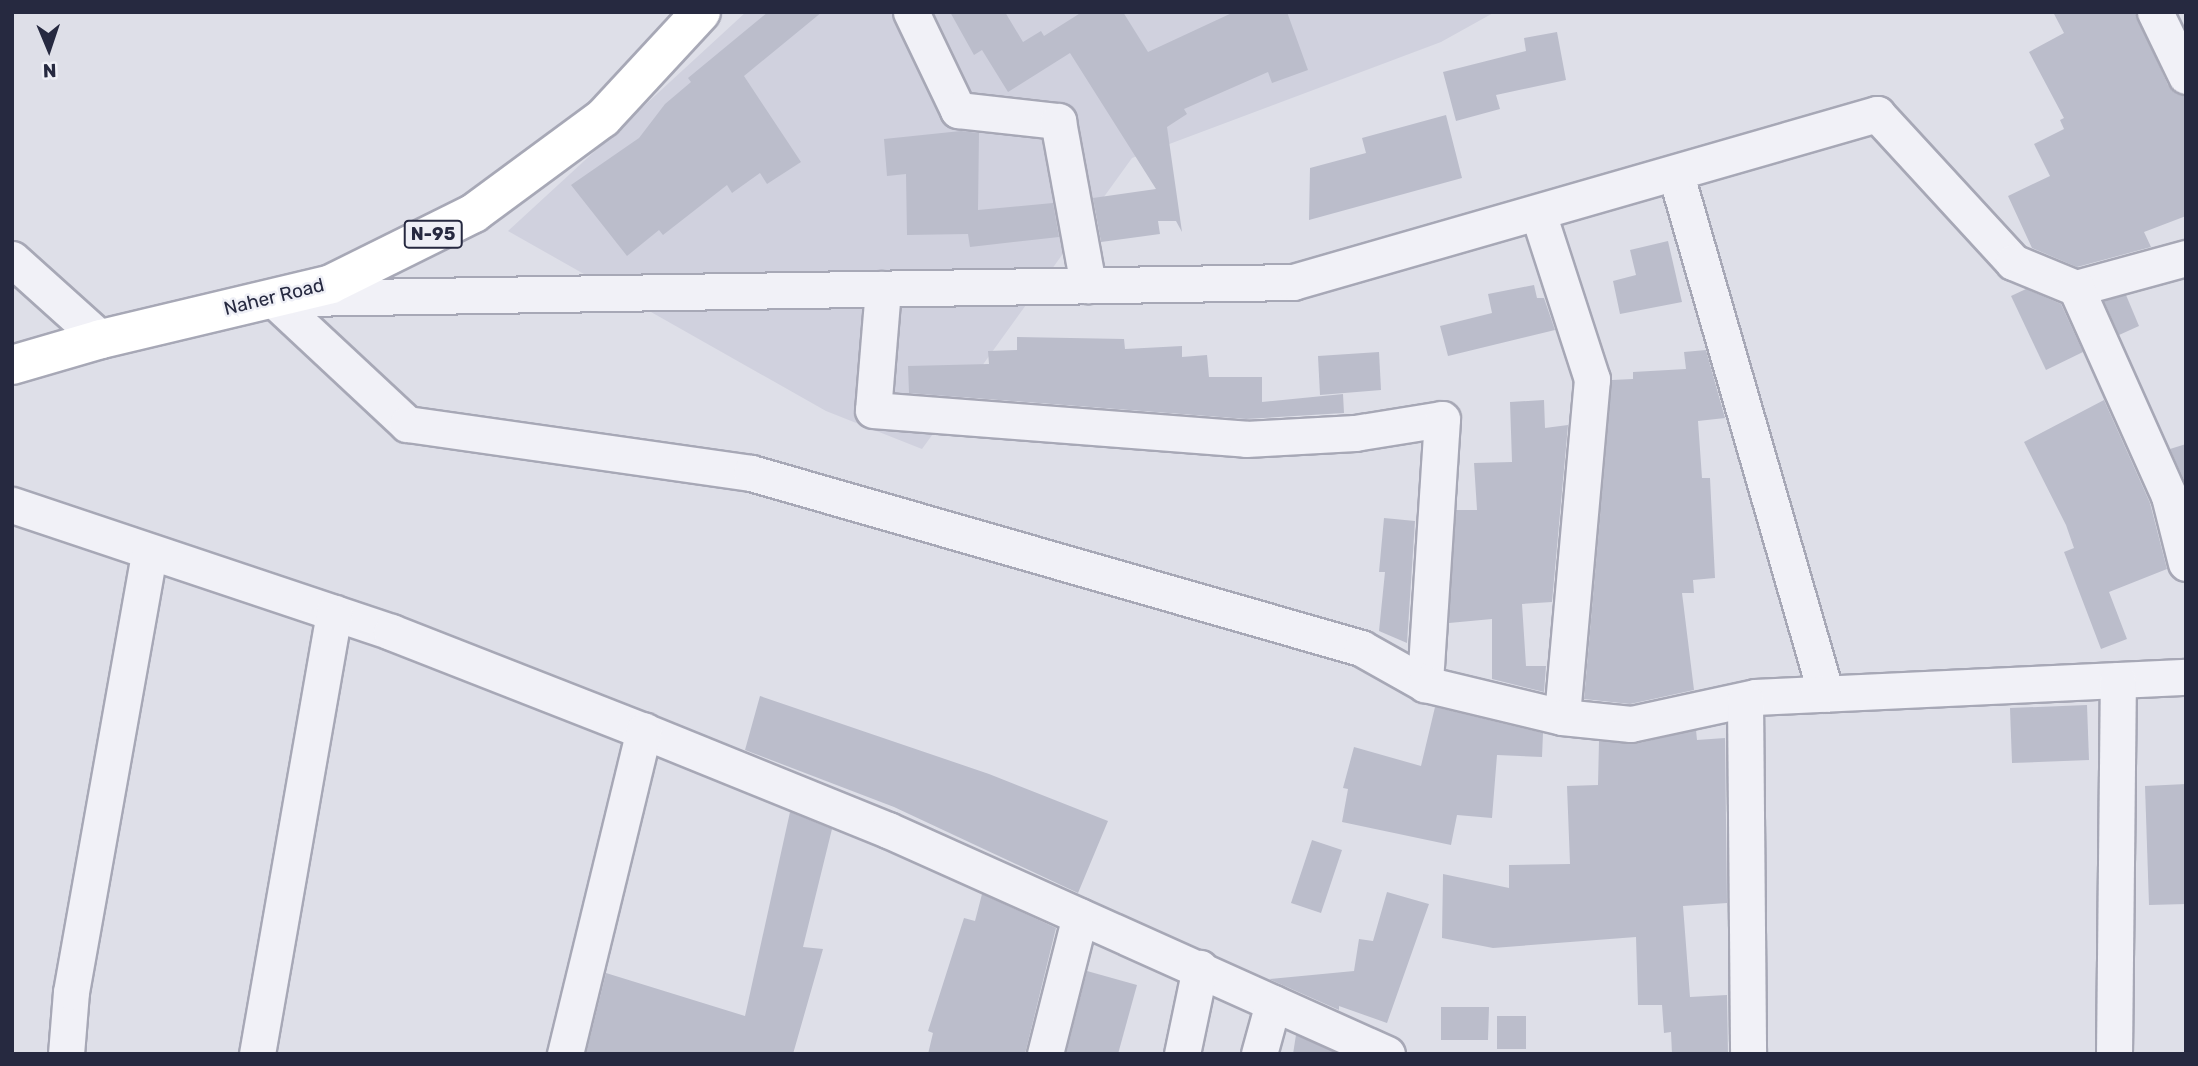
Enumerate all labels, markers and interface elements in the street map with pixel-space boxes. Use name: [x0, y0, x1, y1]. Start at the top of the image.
north arrow: [14, 14, 84, 84]
text: N: [43, 59, 57, 82]
road number: N-95: [403, 220, 463, 248]
street label: Naher Road: [221, 274, 327, 320]

